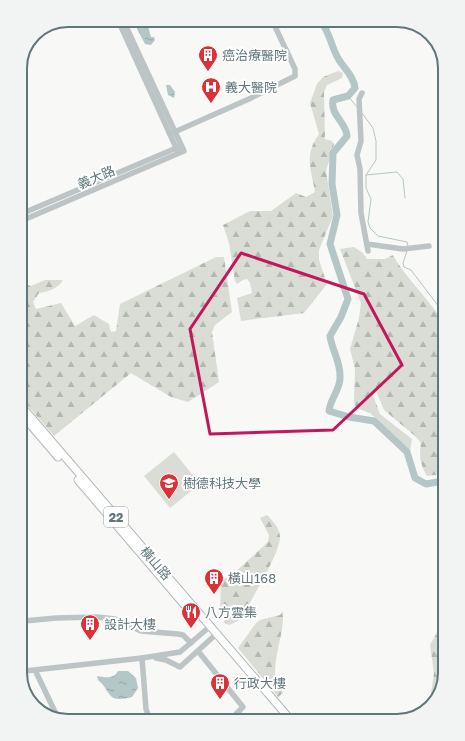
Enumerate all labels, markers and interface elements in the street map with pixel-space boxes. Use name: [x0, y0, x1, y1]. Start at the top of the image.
building icon: 癌治療醫院: [197, 44, 219, 72]
place label: 癌治療醫院: [222, 47, 287, 63]
hospital icon: 義大醫院: [200, 76, 222, 104]
place label: 義大醫院: [225, 79, 277, 95]
street label: 義大路: [75, 162, 117, 192]
school or university icon: 樹德科技大學: [158, 472, 180, 500]
place label: 樹德科技大學: [183, 475, 261, 491]
road number: 22: [104, 507, 128, 527]
street label: 橫山路: [137, 543, 175, 583]
building icon: 橫山168: [203, 567, 225, 595]
place label: 橫山168: [228, 570, 276, 586]
restaurant icon: 八方雲集: [180, 601, 202, 629]
place label: 八方雲集: [205, 604, 257, 620]
building icon: 設計大樓: [79, 613, 101, 641]
place label: 設計大樓: [104, 616, 156, 632]
building icon: 行政大樓: [209, 672, 231, 700]
place label: 行政大樓: [234, 675, 286, 691]

